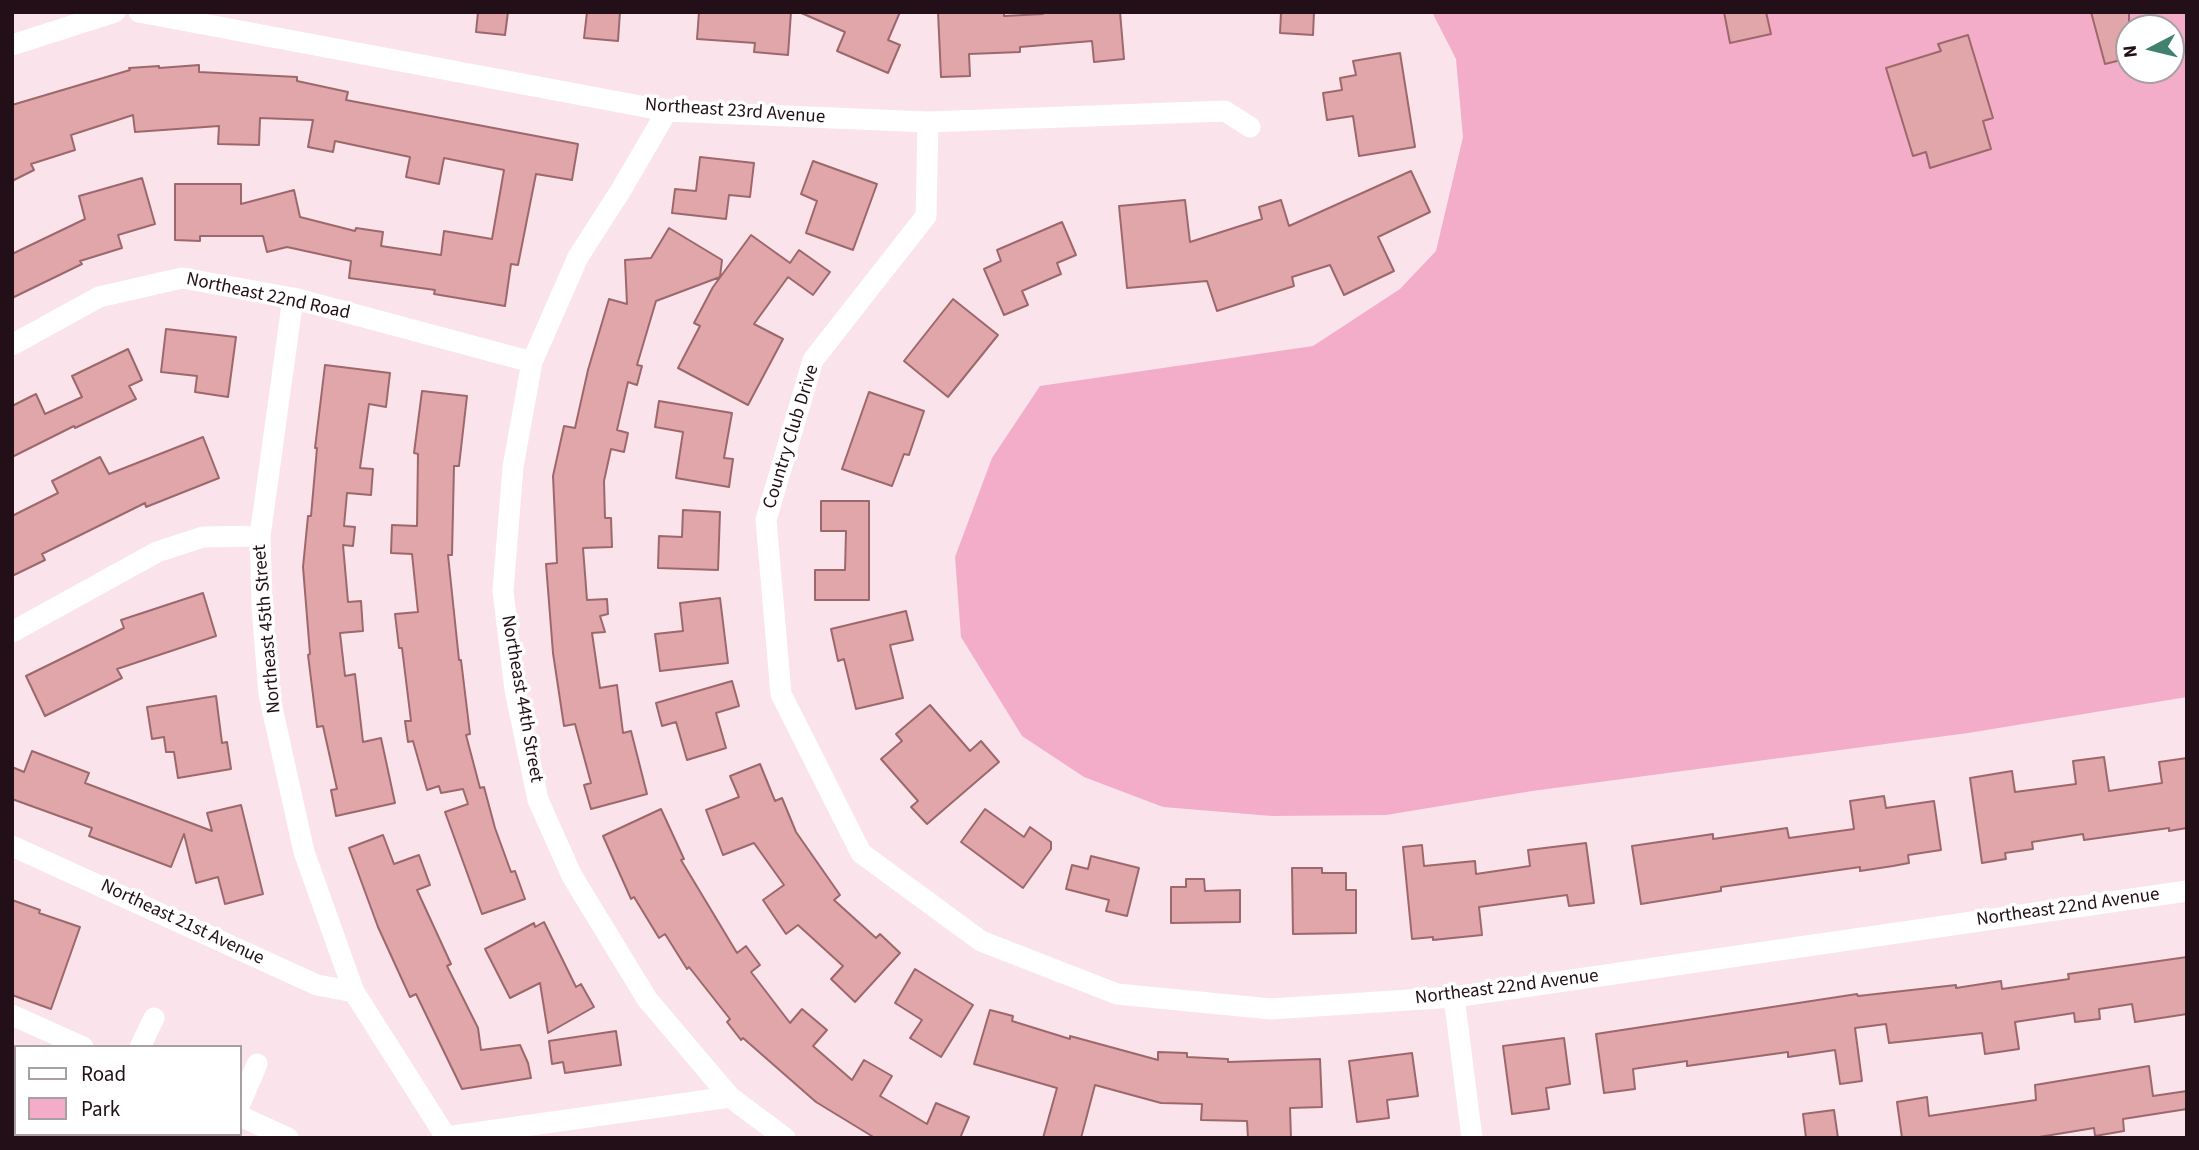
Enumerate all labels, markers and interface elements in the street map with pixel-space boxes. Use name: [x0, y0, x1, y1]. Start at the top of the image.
north arrow: [2115, 14, 2185, 84]
text: N: [2116, 43, 2145, 59]
street label: Northeast 23rd Avenue: [644, 94, 826, 130]
street label: Northeast 22nd Road: [184, 269, 352, 325]
street label: Country Club Drive: [759, 362, 825, 512]
street label: Northeast 45th Street: [249, 544, 287, 714]
street label: Northeast 44th Street: [495, 614, 547, 784]
street label: Northeast 21st Avenue: [97, 875, 267, 971]
street label: Northeast 22nd Avenue: [1975, 884, 2161, 932]
street label: Northeast 22nd Avenue: [1414, 965, 1600, 1011]
legend: [14, 1045, 242, 1136]
text: Road: [81, 1059, 126, 1089]
text: Park: [81, 1094, 120, 1124]

